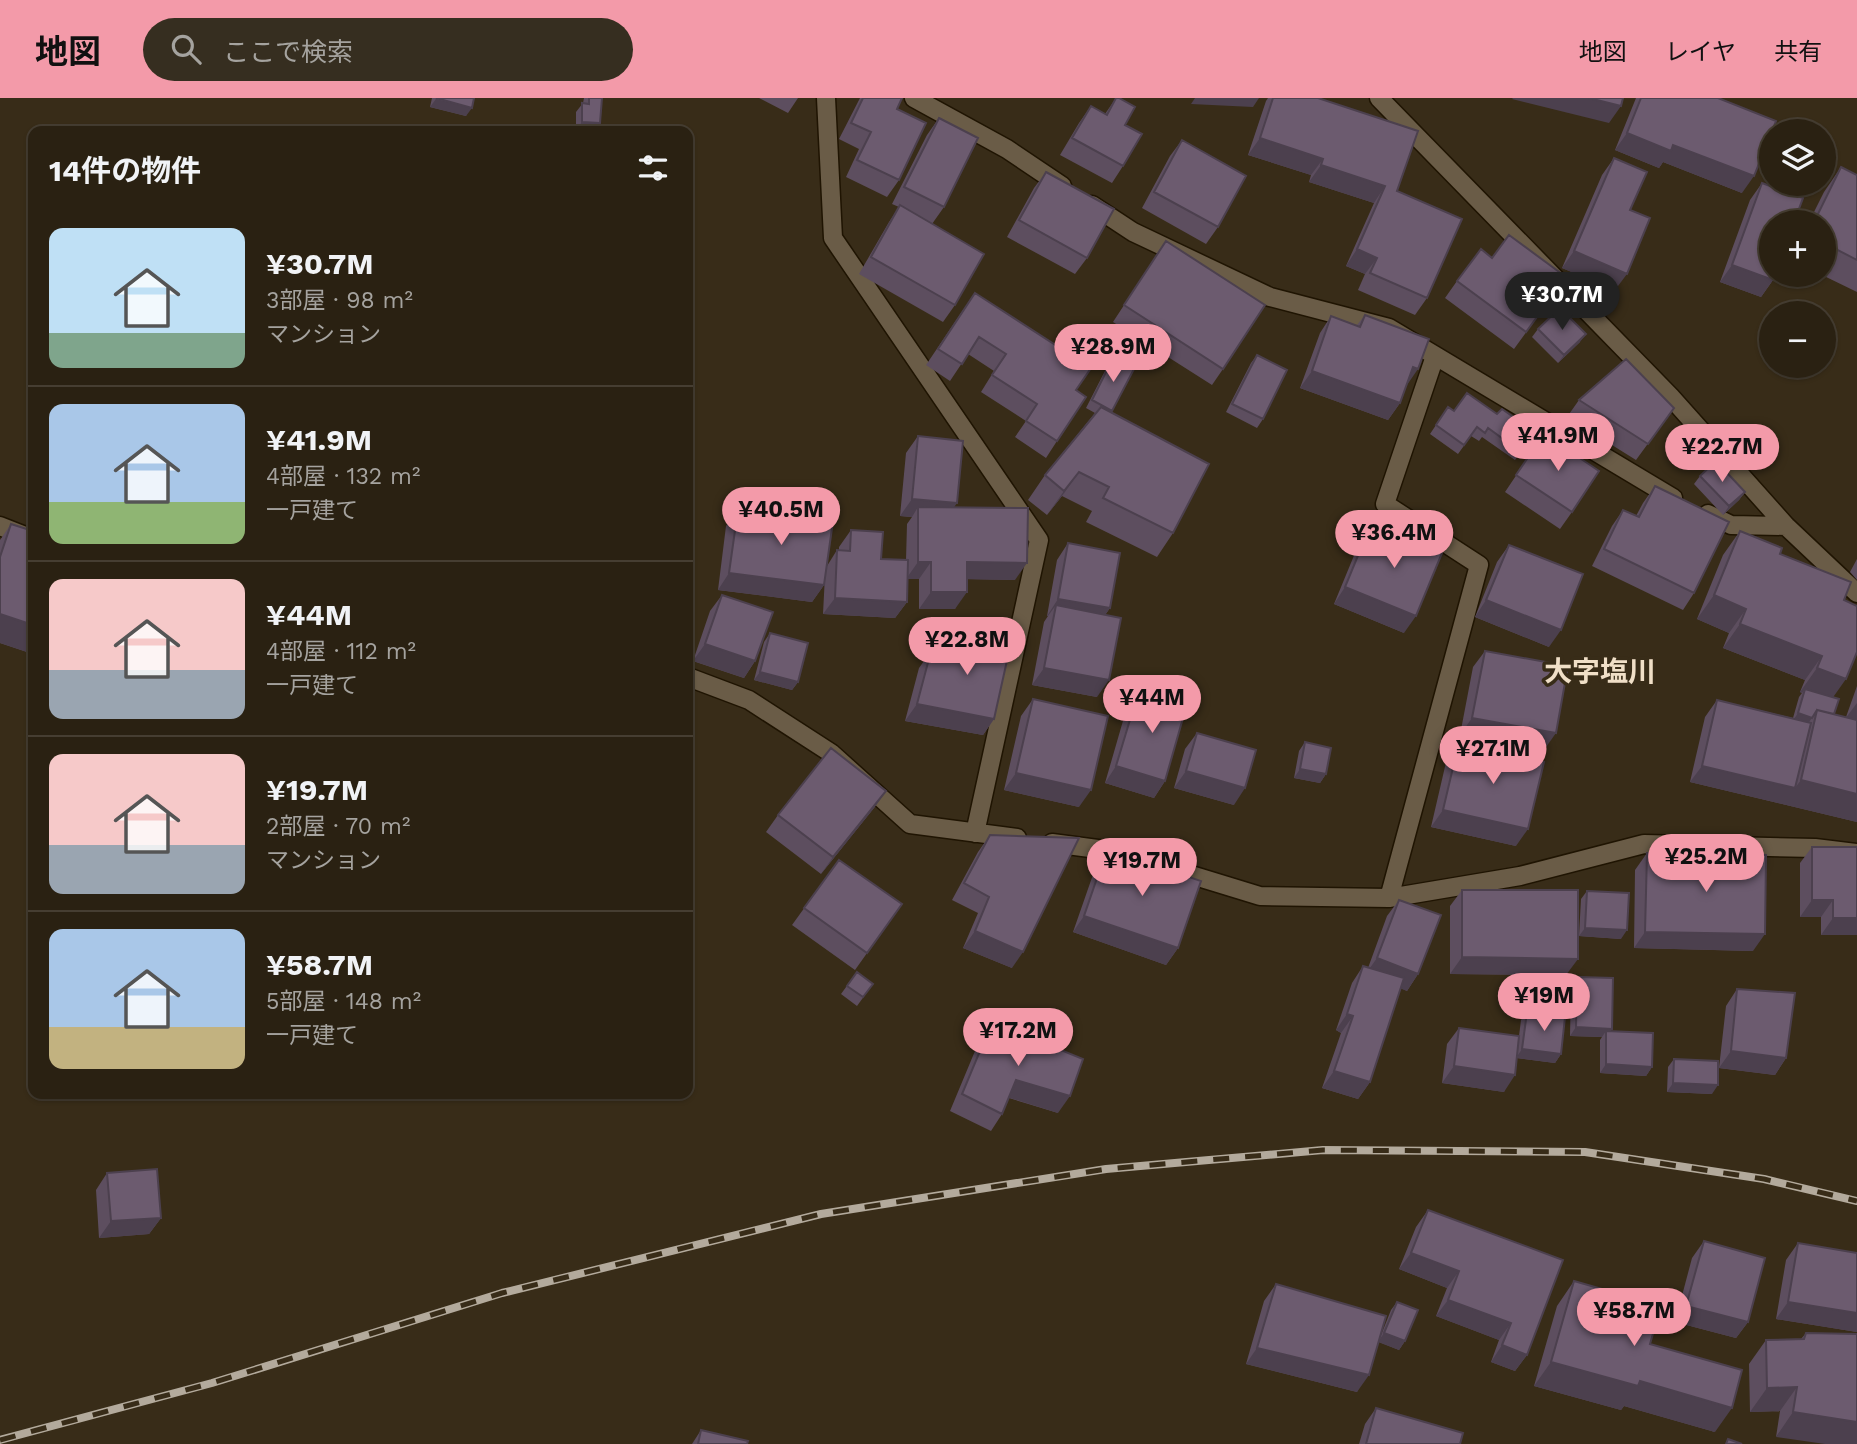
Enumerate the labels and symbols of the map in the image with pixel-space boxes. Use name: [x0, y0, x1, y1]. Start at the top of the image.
pin: ¥30.7M: [1505, 272, 1619, 332]
pin: ¥28.9M: [1056, 324, 1170, 384]
pin: ¥41.9M: [1501, 414, 1615, 473]
pin: ¥22.7M: [1665, 424, 1779, 484]
pin: ¥40.5M: [724, 488, 838, 547]
pin: ¥36.4M: [1337, 510, 1451, 570]
pin: ¥22.8M: [910, 618, 1024, 677]
district label: 大字塩川: [1544, 655, 1656, 688]
pin: ¥44M: [1111, 676, 1193, 735]
pin: ¥27.1M: [1436, 726, 1550, 786]
pin: ¥25.2M: [1649, 834, 1763, 894]
pin: ¥19.7M: [1085, 838, 1199, 898]
pin: ¥19M: [1503, 974, 1585, 1033]
pin: ¥17.2M: [961, 1009, 1075, 1068]
pin: ¥58.7M: [1577, 1288, 1691, 1348]

